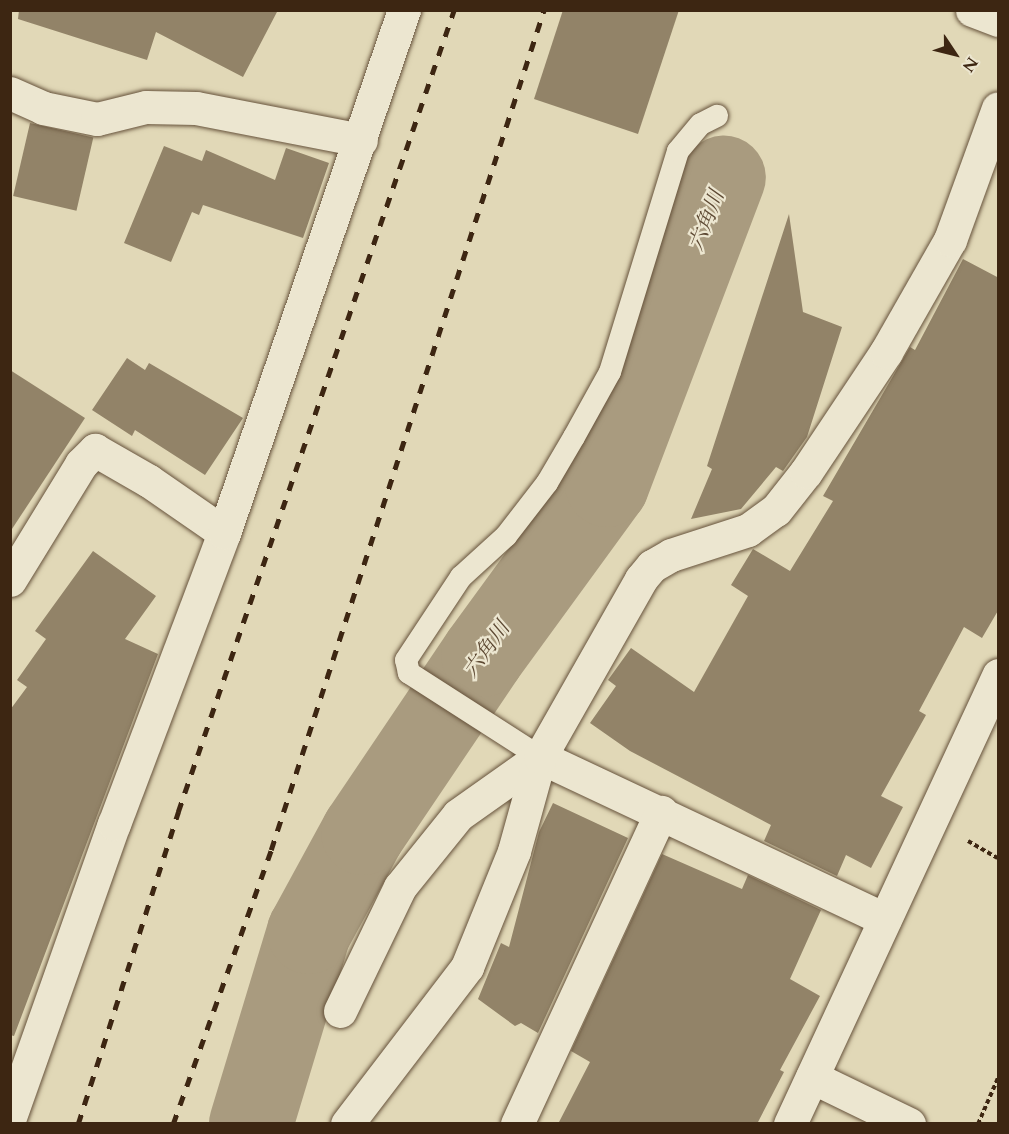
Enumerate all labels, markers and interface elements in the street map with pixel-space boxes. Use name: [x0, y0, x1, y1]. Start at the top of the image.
north arrow: [925, 24, 985, 84]
text: N: [957, 52, 983, 76]
water label: 六角川: [684, 187, 730, 255]
water label: 六角川: [459, 617, 515, 683]

